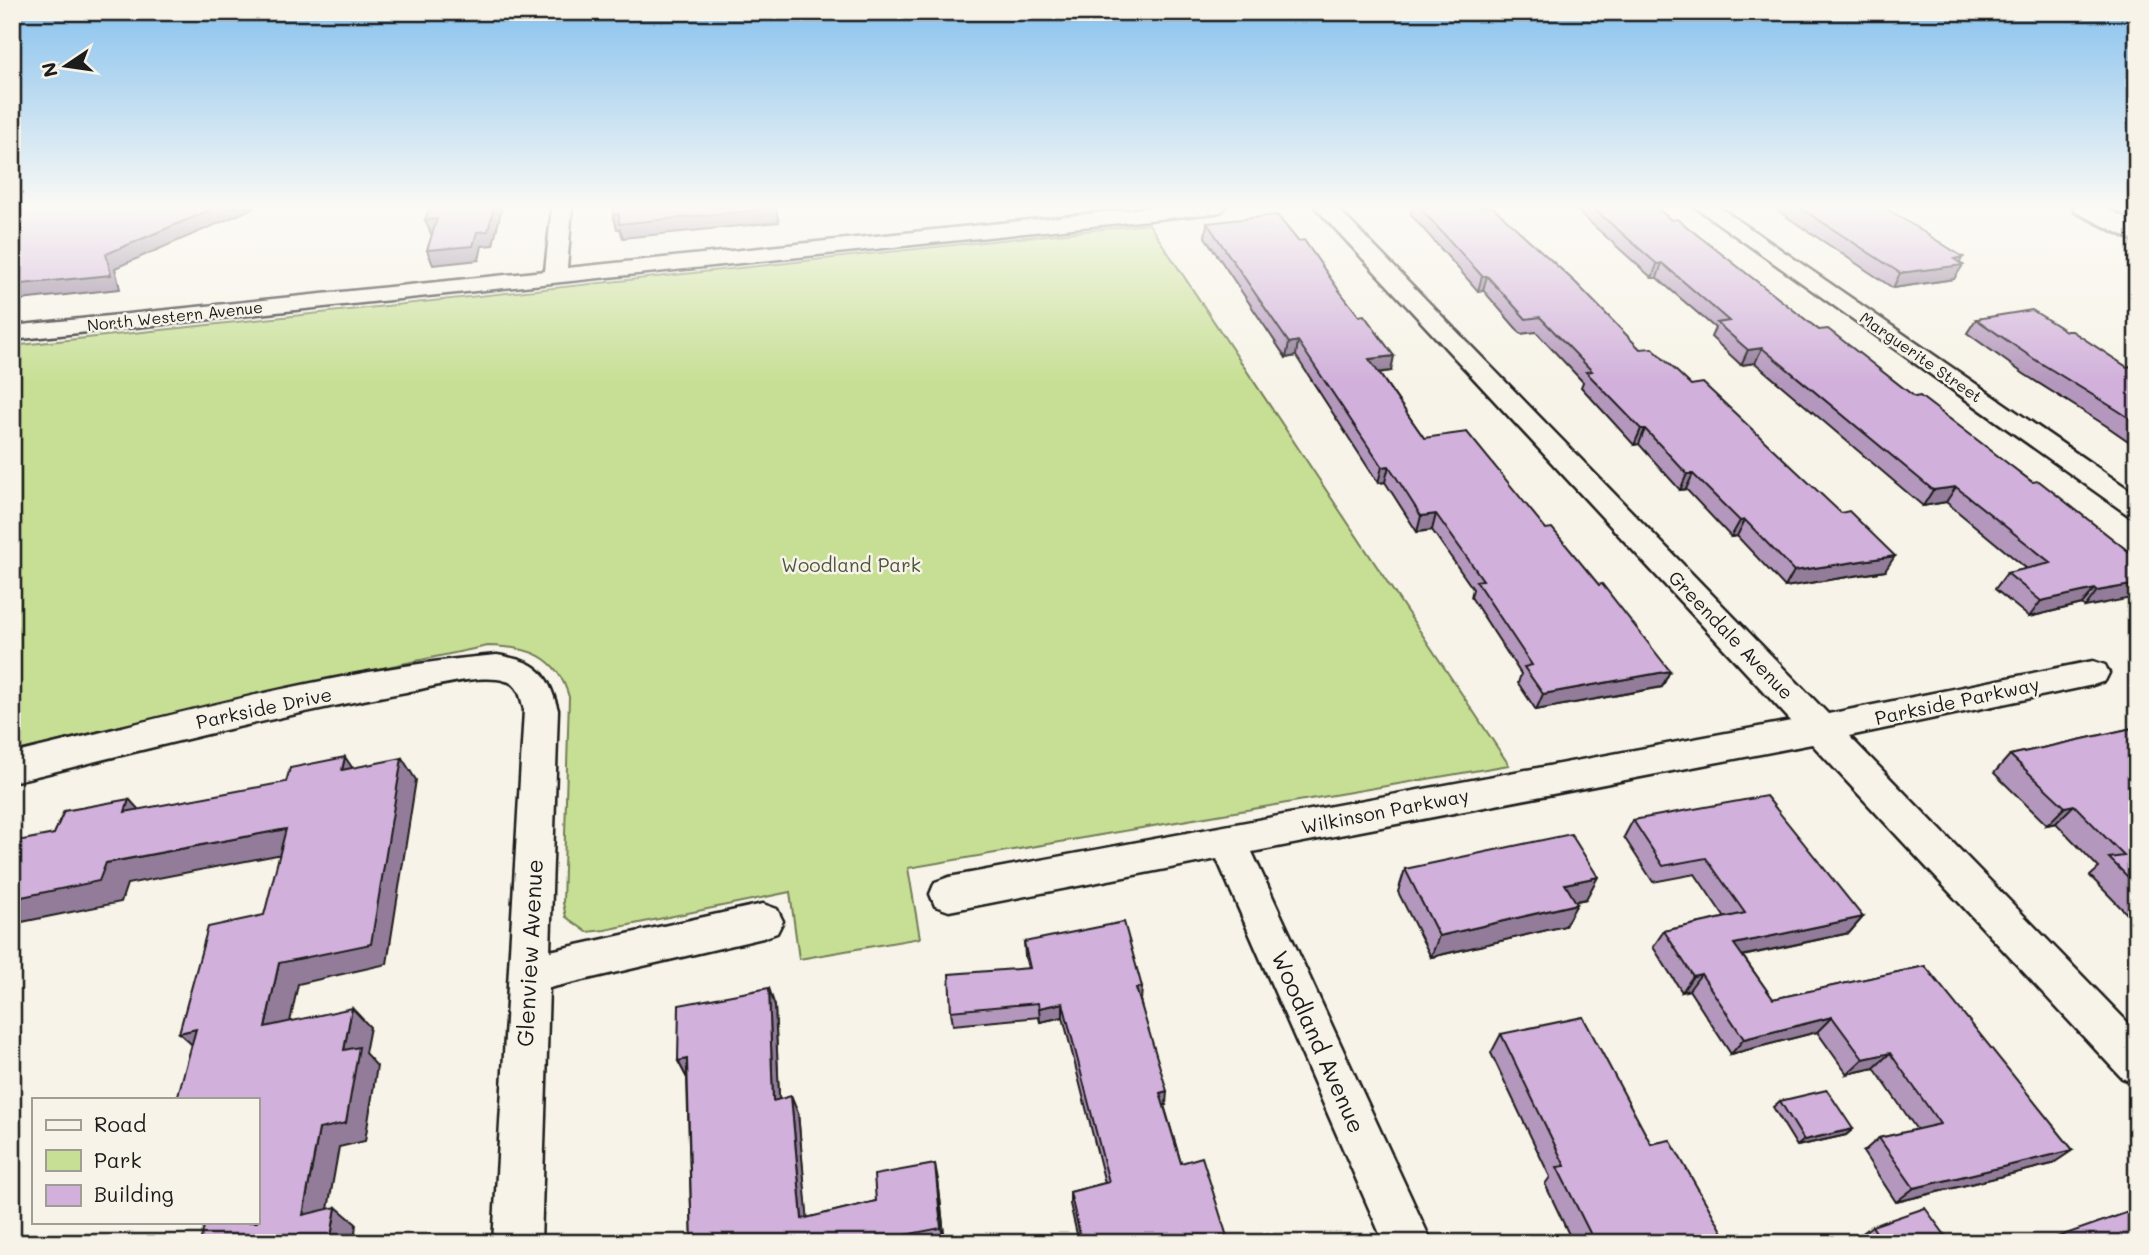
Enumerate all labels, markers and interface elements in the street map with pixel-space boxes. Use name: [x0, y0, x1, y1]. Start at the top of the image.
north arrow: [32, 32, 102, 102]
text: N: [35, 60, 63, 80]
street label: North Western Avenue: [86, 296, 264, 335]
street label: Marguerite Street: [1856, 307, 1987, 407]
park label: Woodland Park: [781, 552, 921, 577]
street label: Greendale Avenue: [1663, 565, 1799, 704]
street label: Parkside Parkway: [1872, 671, 2041, 730]
street label: Parkside Drive: [194, 681, 334, 734]
street label: Wilkinson Parkway: [1299, 782, 1471, 839]
street label: Glenview Avenue: [509, 858, 549, 1048]
street label: Woodland Avenue: [1265, 946, 1373, 1137]
legend: [32, 1098, 259, 1224]
text: Road: [94, 1110, 146, 1137]
text: Park: [94, 1146, 142, 1173]
text: Building: [94, 1180, 174, 1207]

